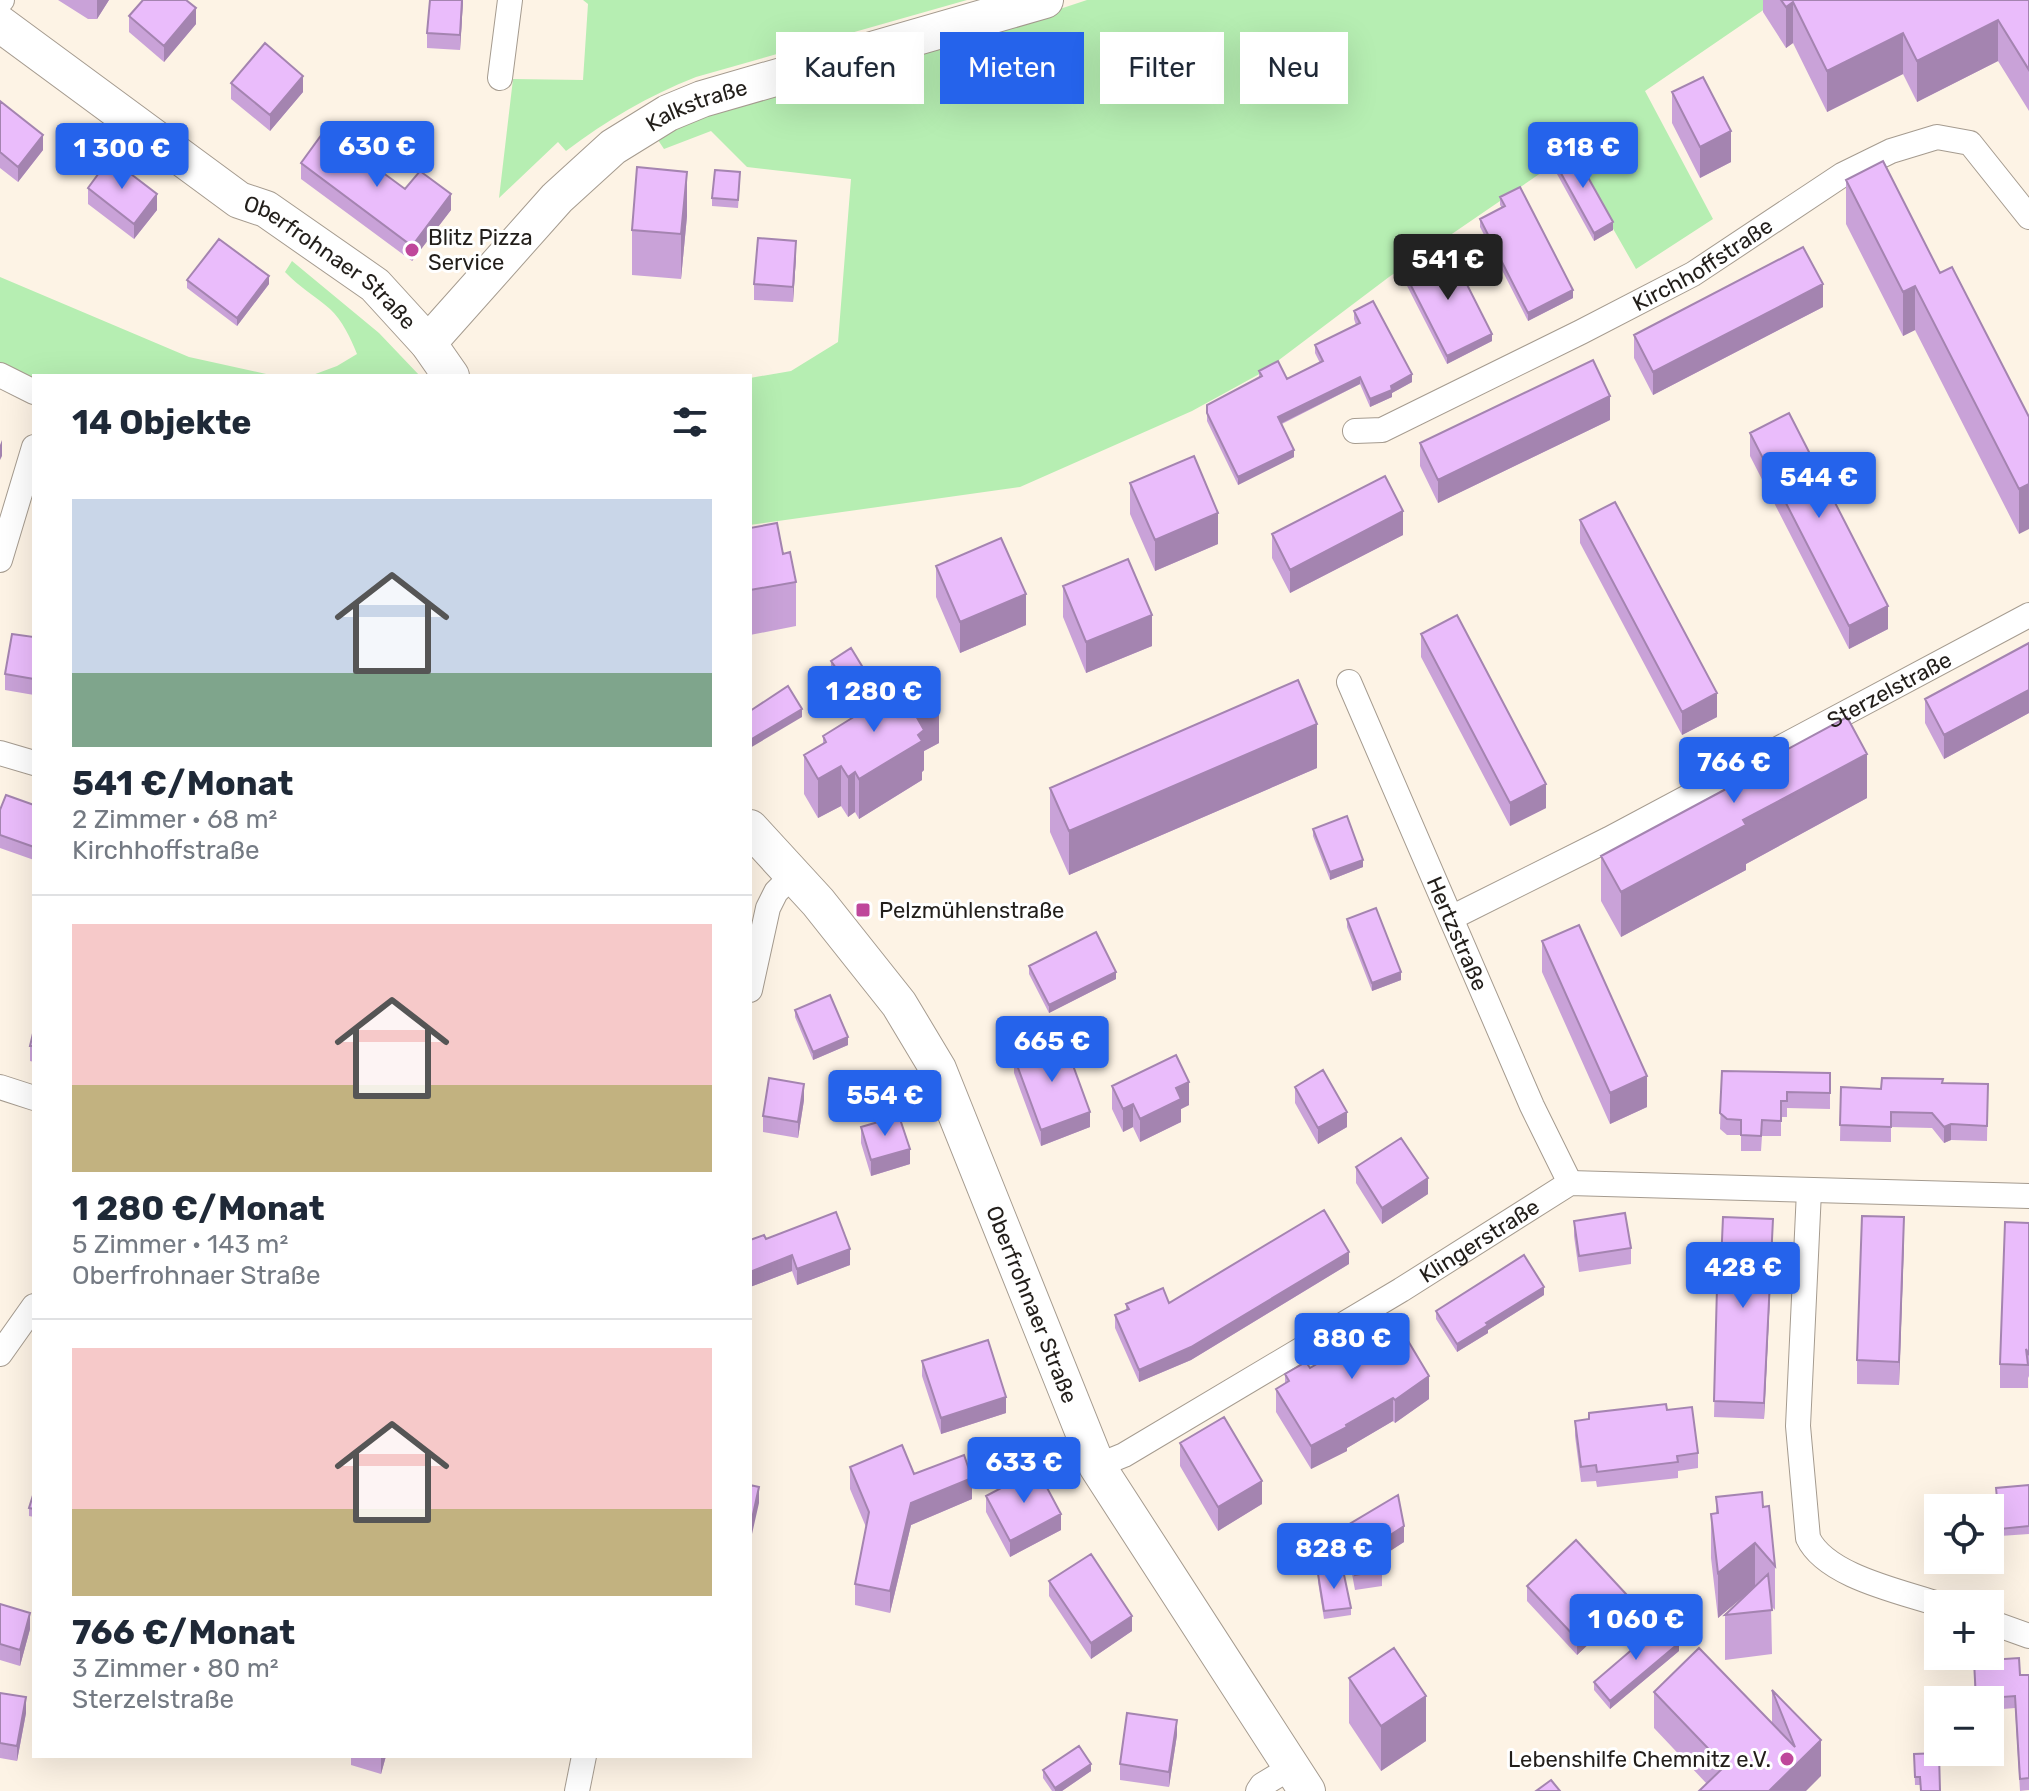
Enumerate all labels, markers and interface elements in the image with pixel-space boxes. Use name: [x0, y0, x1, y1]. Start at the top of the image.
chip: Kaufen: [776, 32, 924, 104]
chip: Mieten: [940, 32, 1084, 104]
chip: Filter: [1100, 32, 1224, 104]
chip: Neu: [1240, 32, 1348, 104]
street label: Kalkstraße: [641, 74, 750, 138]
pin: 630 €: [321, 121, 433, 189]
pin: 818 €: [1527, 122, 1639, 190]
pin: 1 300 €: [48, 123, 196, 191]
text: 630 €: [338, 131, 416, 162]
text: 818 €: [1546, 132, 1620, 163]
text: 1 300 €: [74, 133, 170, 164]
street label: Oberfrohnaer Straße: [240, 190, 422, 335]
street label: Kirchhoffstraße: [1628, 212, 1778, 317]
place label: Blitz Pizza Service: [428, 224, 533, 276]
pin: 541 €: [1392, 234, 1504, 302]
marker: Blitz Pizza Service: [403, 241, 421, 259]
text: 541 €: [1412, 244, 1484, 275]
icon: filters: [668, 400, 712, 444]
text: 14 Objekte: [72, 402, 252, 443]
pin: 544 €: [1763, 452, 1875, 520]
text: 544 €: [1780, 462, 1858, 493]
icon: home: [320, 551, 464, 695]
street label: Sterzelstraße: [1822, 646, 1956, 734]
pin: 1 280 €: [800, 666, 948, 734]
text: 1 280 €: [826, 676, 922, 707]
pin: 766 €: [1678, 737, 1790, 805]
text: 766 €: [1697, 747, 1771, 778]
text: 541 €/Monat: [72, 763, 293, 804]
text: 2 Zimmer · 68 m²: [72, 804, 278, 835]
text: Kirchhoffstraße: [72, 835, 260, 866]
street label: Hertzstraße: [1421, 873, 1494, 995]
place label: Pelzmühlenstraße: [879, 897, 1064, 924]
marker: Pelzmühlenstraße: [854, 901, 872, 919]
icon: home: [320, 976, 464, 1120]
pin: 665 €: [996, 1016, 1108, 1084]
text: 665 €: [1014, 1026, 1090, 1057]
pin: 554 €: [829, 1070, 941, 1138]
text: 554 €: [846, 1080, 924, 1111]
text: 1 280 €/Monat: [72, 1188, 325, 1229]
street label: Klingerstraße: [1414, 1193, 1544, 1289]
street label: Oberfrohnaer Straße: [980, 1202, 1083, 1407]
text: 5 Zimmer · 143 m²: [72, 1229, 288, 1260]
pin: 428 €: [1687, 1242, 1799, 1310]
text: 428 €: [1704, 1252, 1782, 1283]
text: Oberfrohnaer Straße: [72, 1260, 320, 1291]
pin: 880 €: [1296, 1313, 1408, 1381]
text: 880 €: [1313, 1323, 1391, 1354]
icon: home: [320, 1400, 464, 1544]
pin: 633 €: [968, 1437, 1080, 1505]
text: 633 €: [985, 1447, 1063, 1478]
map controls: [1924, 1494, 2004, 1766]
button: locate: [1924, 1494, 2004, 1574]
pin: 828 €: [1278, 1523, 1390, 1591]
text: 828 €: [1295, 1533, 1373, 1564]
button: +: [1924, 1590, 2004, 1670]
pin: 1 060 €: [1562, 1594, 1710, 1662]
text: 1 060 €: [1588, 1604, 1684, 1635]
text: 766 €/Monat: [72, 1612, 295, 1653]
text: 3 Zimmer · 80 m²: [72, 1653, 279, 1684]
text: Sterzelstraße: [72, 1684, 234, 1715]
button: −: [1924, 1686, 2004, 1766]
place label: Lebenshilfe Chemnitz e.V.: [1508, 1746, 1771, 1773]
marker: Lebenshilfe Chemnitz e.V.: [1778, 1750, 1796, 1768]

